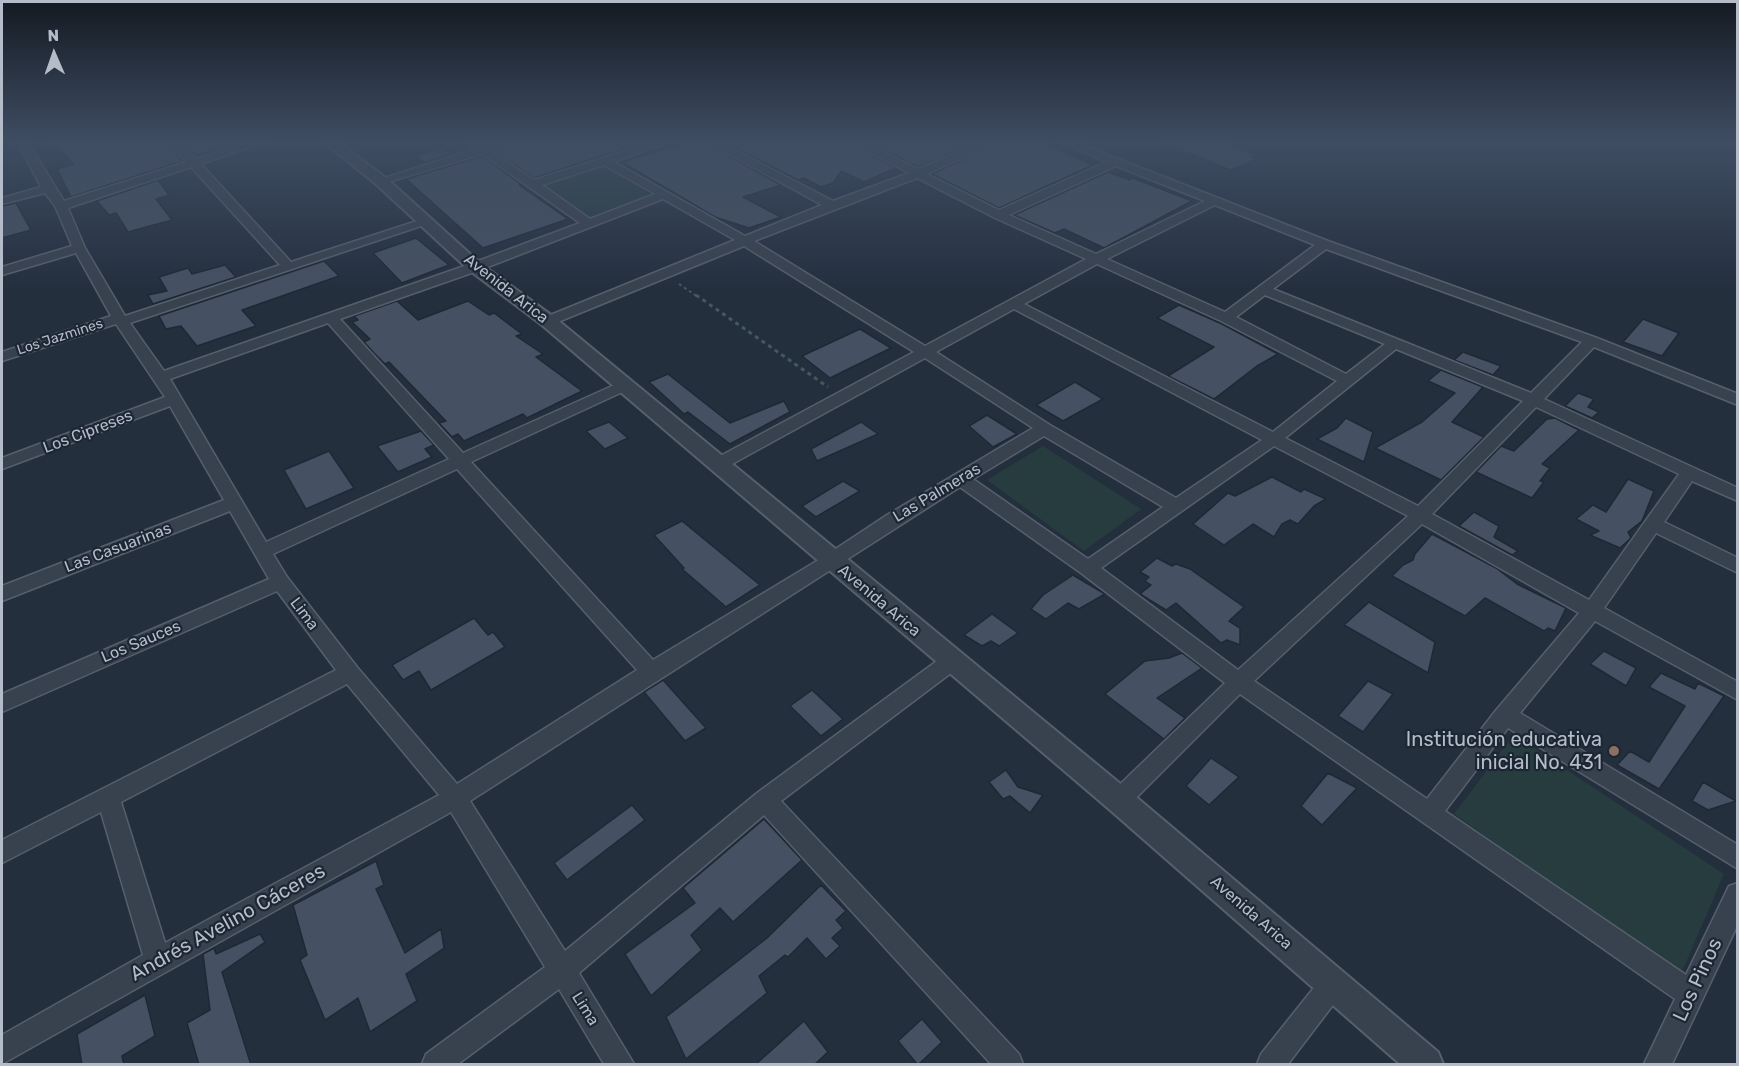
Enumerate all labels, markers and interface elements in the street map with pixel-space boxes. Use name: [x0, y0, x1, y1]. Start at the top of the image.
north arrow: [24, 24, 84, 84]
text: N: [47, 26, 59, 45]
street label: Avenida Arica: [460, 250, 552, 328]
street label: Los Jazmines: [15, 315, 105, 359]
street label: Los Cipreses: [41, 406, 135, 458]
street label: Las Palmeras: [890, 459, 984, 527]
street label: Las Casuarinas: [62, 519, 174, 577]
street label: Avenida Arica: [834, 561, 924, 641]
street label: Lima: [286, 594, 322, 634]
street label: Los Sauces: [98, 617, 184, 667]
place label: Institución educativa inicial No. 431: [1406, 728, 1602, 775]
marker: Institución educativa inicial No. 431: [1607, 744, 1621, 758]
street label: Andrés Avelino Cáceres: [126, 859, 330, 987]
street label: Avenida Arica: [1206, 872, 1296, 954]
street label: Los Pinos: [1668, 935, 1728, 1025]
street label: Lima: [567, 989, 603, 1029]

